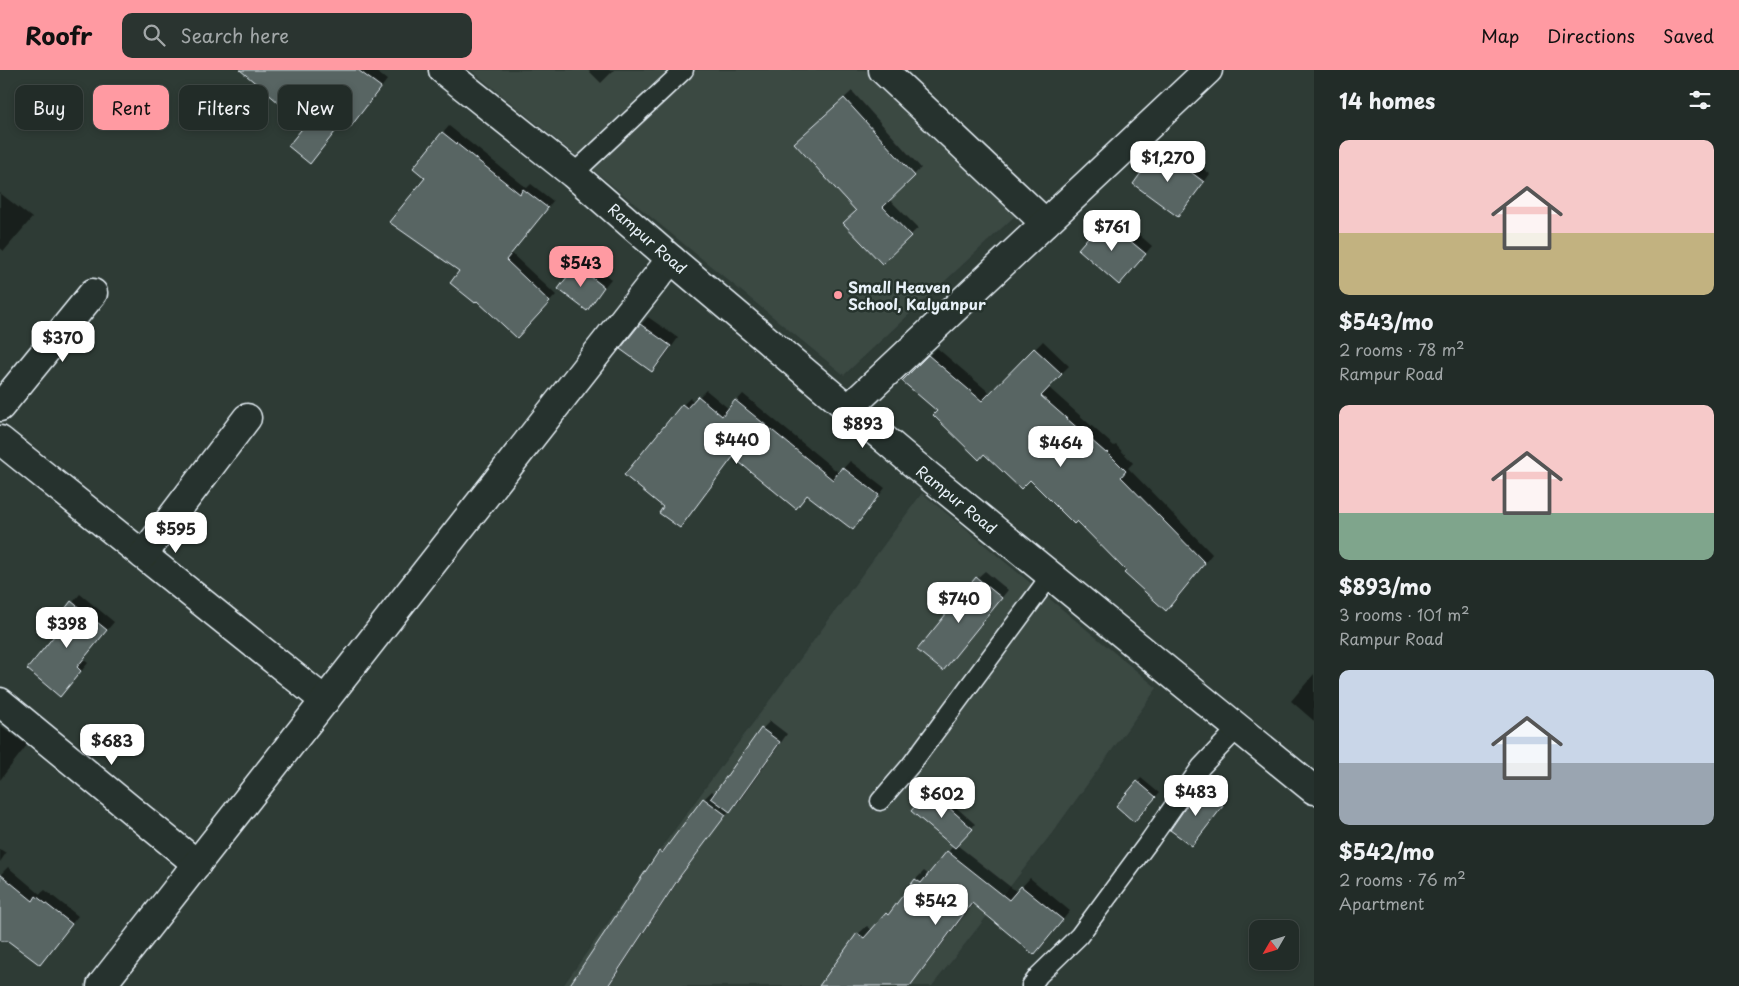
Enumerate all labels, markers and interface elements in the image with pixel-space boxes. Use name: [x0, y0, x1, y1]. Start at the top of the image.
search box: [122, 13, 472, 58]
text: Roofr: [25, 17, 92, 53]
icon: search: [140, 21, 168, 49]
text: Search here: [180, 21, 289, 49]
text: Map: [1481, 22, 1519, 49]
text: Directions: [1547, 22, 1635, 49]
text: Saved: [1663, 22, 1714, 49]
text: 14 homes: [1339, 84, 1435, 116]
chip: Buy: [15, 85, 83, 130]
chip: Rent: [93, 85, 169, 130]
chip: Filters: [179, 85, 268, 130]
chip: New: [278, 85, 352, 130]
icon: filters: [1686, 86, 1714, 114]
pin: $1,270: [1127, 140, 1209, 183]
text: $1,270: [1141, 145, 1195, 169]
icon: home: [1482, 173, 1572, 263]
street label: Rampur Road: [603, 197, 693, 279]
pin: $761: [1082, 210, 1142, 252]
text: $761: [1094, 214, 1130, 238]
pin: $543: [551, 246, 611, 288]
text: $543: [560, 250, 602, 274]
place label: Small Heaven School, Kalyanpur: [848, 275, 986, 315]
marker: Small Heaven School, Kalyanpur: [832, 289, 844, 301]
text: $543/mo: [1339, 305, 1433, 337]
pin: $370: [33, 320, 93, 363]
text: $370: [43, 325, 83, 349]
text: 2 rooms · 78 m²: [1339, 337, 1465, 361]
text: Rampur Road: [1339, 361, 1444, 385]
pin: $893: [833, 406, 893, 449]
text: $893: [843, 411, 883, 435]
pin: $440: [707, 422, 767, 465]
pin: $464: [1031, 426, 1091, 468]
text: $440: [715, 427, 759, 451]
text: $464: [1039, 430, 1083, 454]
icon: home: [1482, 438, 1572, 528]
street label: Rampur Road: [912, 459, 1002, 539]
pin: $595: [146, 512, 206, 554]
text: $595: [156, 516, 196, 540]
text: $893/mo: [1339, 570, 1431, 602]
pin: $740: [929, 582, 989, 624]
text: $740: [938, 586, 980, 610]
text: 3 rooms · 101 m²: [1339, 602, 1470, 626]
pin: $398: [37, 606, 97, 649]
text: $398: [47, 611, 87, 635]
text: Rampur Road: [1339, 626, 1444, 650]
icon: home: [1482, 703, 1572, 793]
pin: $683: [82, 724, 142, 766]
text: $683: [91, 728, 133, 752]
pin: $483: [1166, 774, 1226, 817]
pin: $602: [912, 776, 972, 819]
text: $483: [1175, 779, 1217, 803]
text: $602: [920, 781, 964, 805]
text: $542/mo: [1339, 835, 1434, 867]
text: 2 rooms · 76 m²: [1339, 867, 1466, 891]
pin: $542: [906, 884, 966, 926]
text: $542: [915, 888, 957, 912]
text: Apartment: [1339, 891, 1424, 915]
north arrow: [1249, 920, 1299, 970]
map controls: [1249, 920, 1299, 970]

